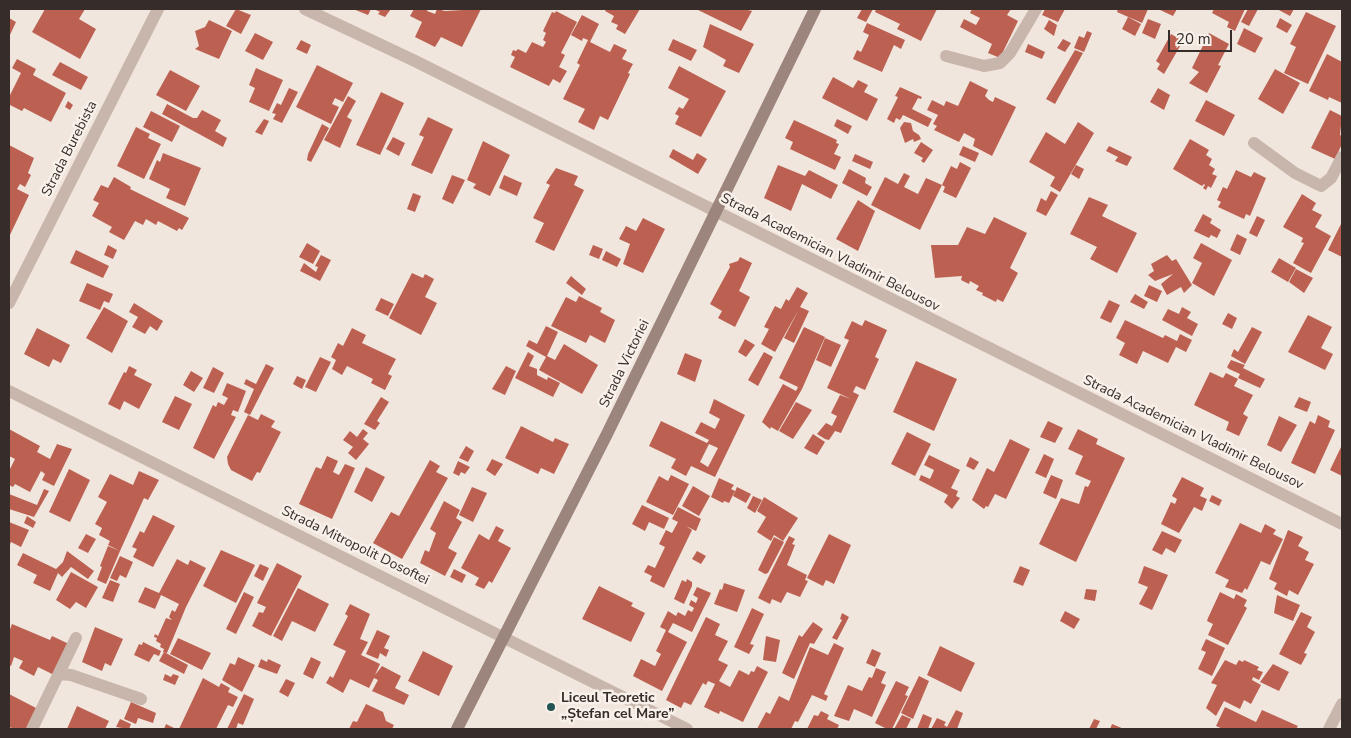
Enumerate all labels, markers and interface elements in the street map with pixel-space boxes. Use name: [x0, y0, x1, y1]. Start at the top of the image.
scale bar: [1171, 20, 1235, 52]
text: 20 m: [1176, 29, 1211, 49]
street label: Strada Burebista: [39, 98, 101, 200]
street label: Strada Academician Vladimir Belousov: [718, 190, 942, 316]
street label: Strada Victoriei: [596, 317, 654, 411]
street label: Strada Academician Vladimir Belousov: [1080, 372, 1306, 494]
street label: Strada Mitropolit Dosoftei: [278, 503, 432, 589]
place label: Liceul Teoretic „Ștefan cel Mare”: [561, 691, 675, 724]
marker: Liceul Teoretic „Ștefan cel Mare”: [545, 701, 557, 713]

